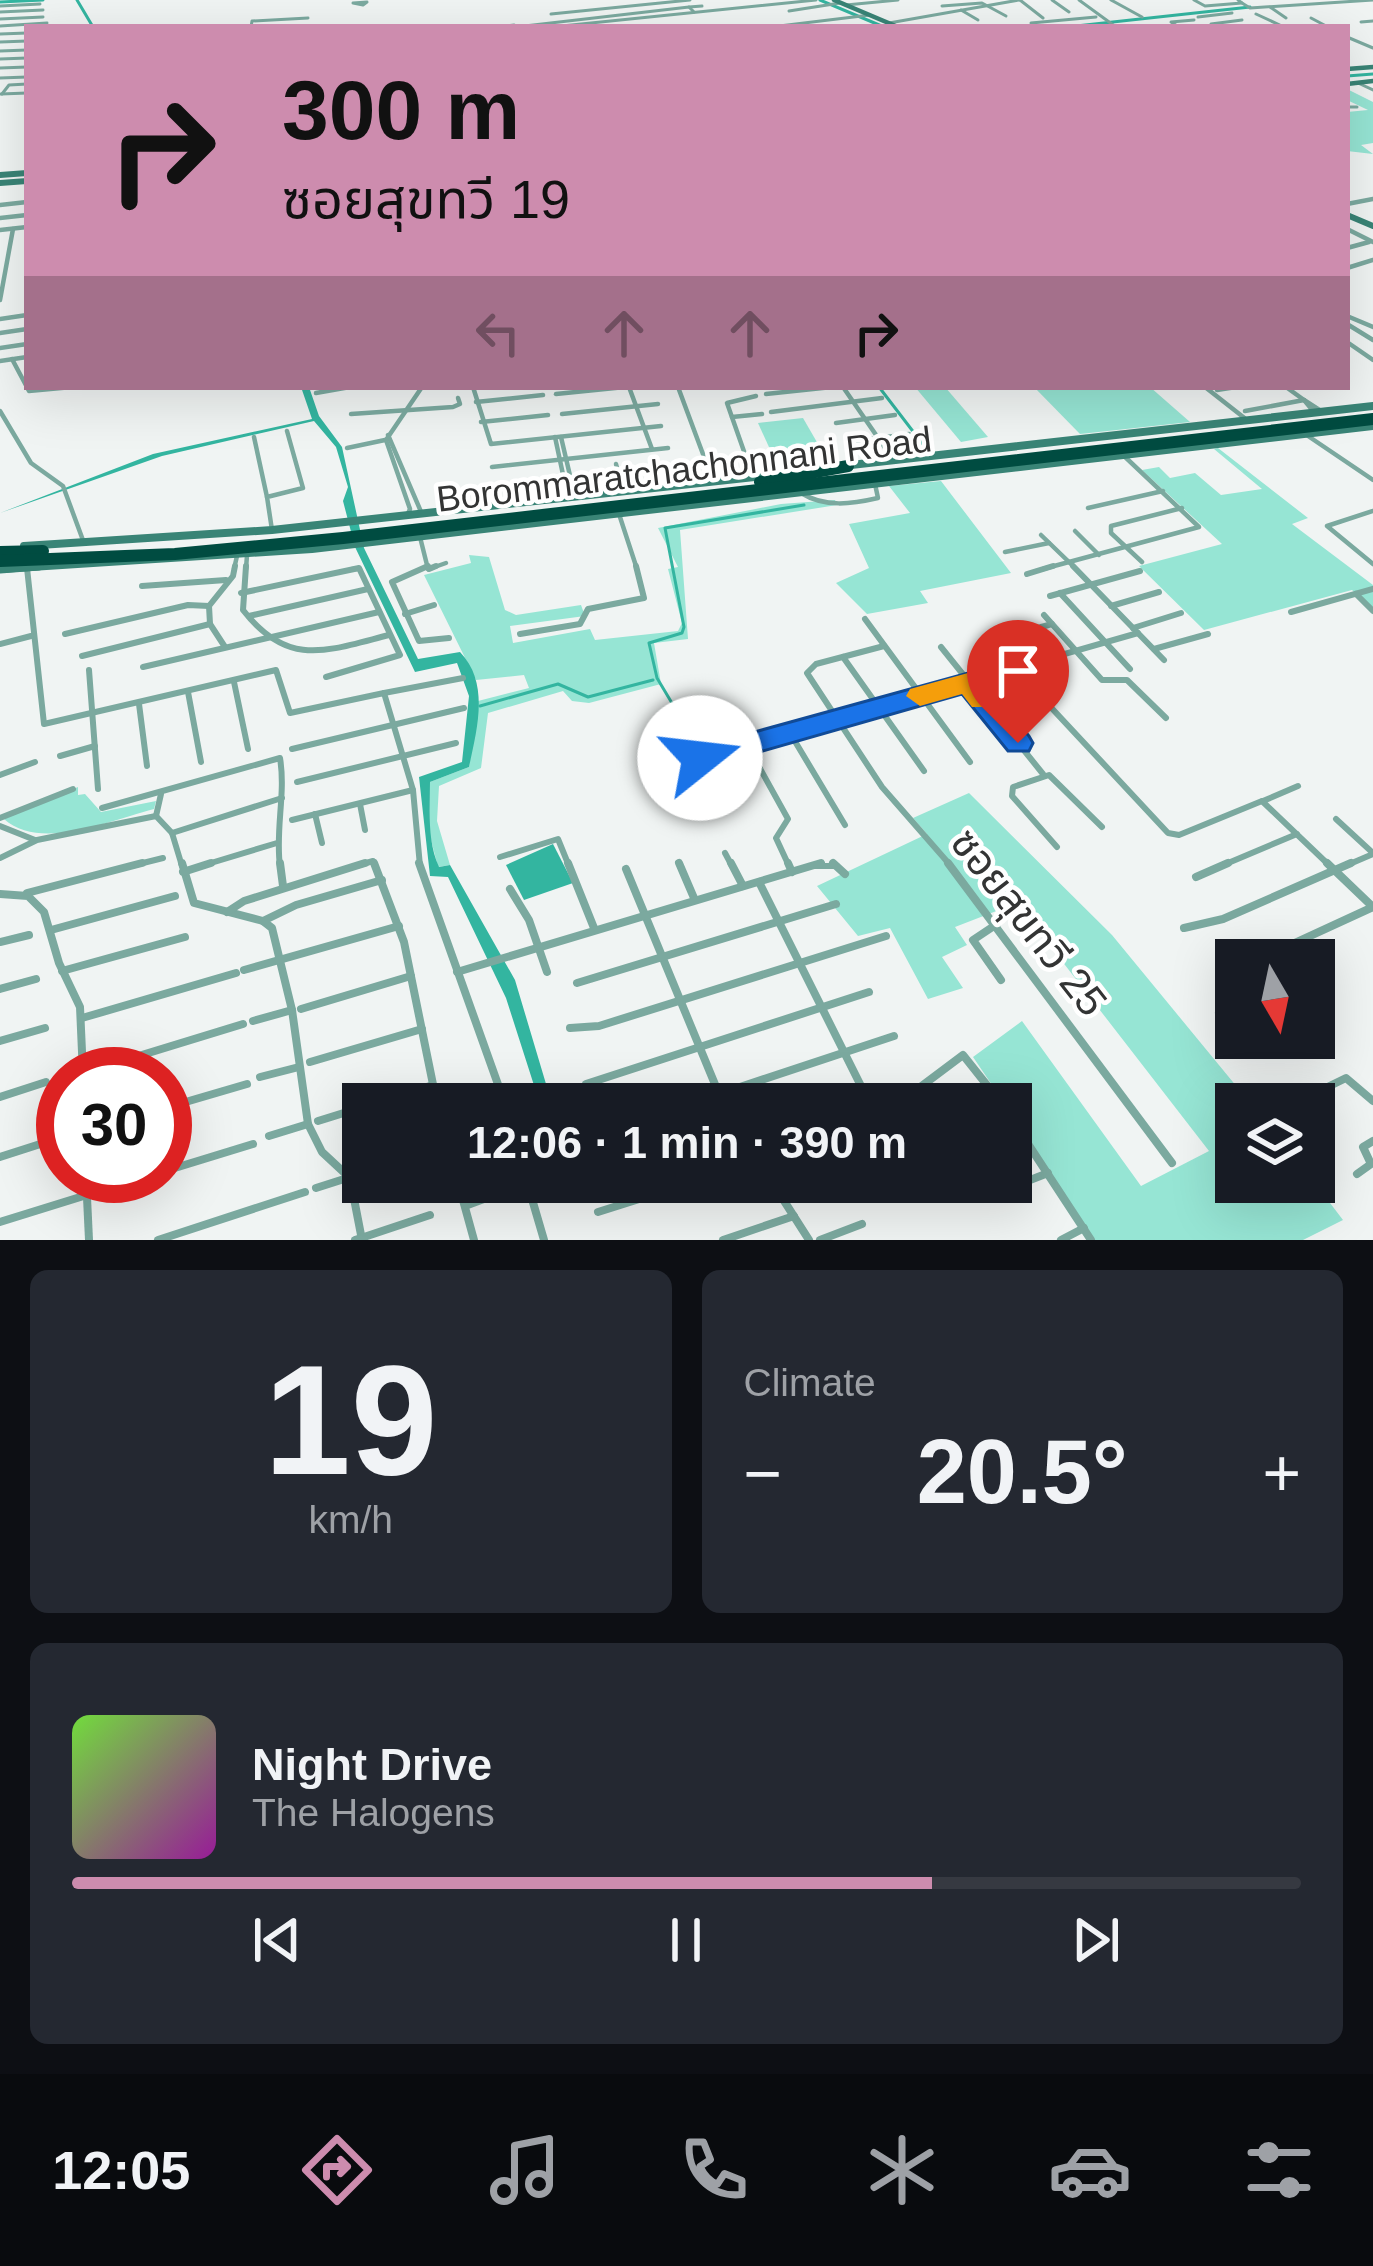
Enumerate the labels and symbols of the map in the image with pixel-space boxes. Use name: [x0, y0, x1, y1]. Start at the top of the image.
street label: Borommaratchachonnani Road: [434, 418, 934, 520]
pin: [967, 620, 1069, 743]
position arrow: [637, 695, 763, 821]
street label: ซอยสุขทวี 25: [940, 819, 1116, 1026]
north arrow: [1215, 939, 1335, 1059]
speed limit sign: 30: [36, 1047, 192, 1203]

